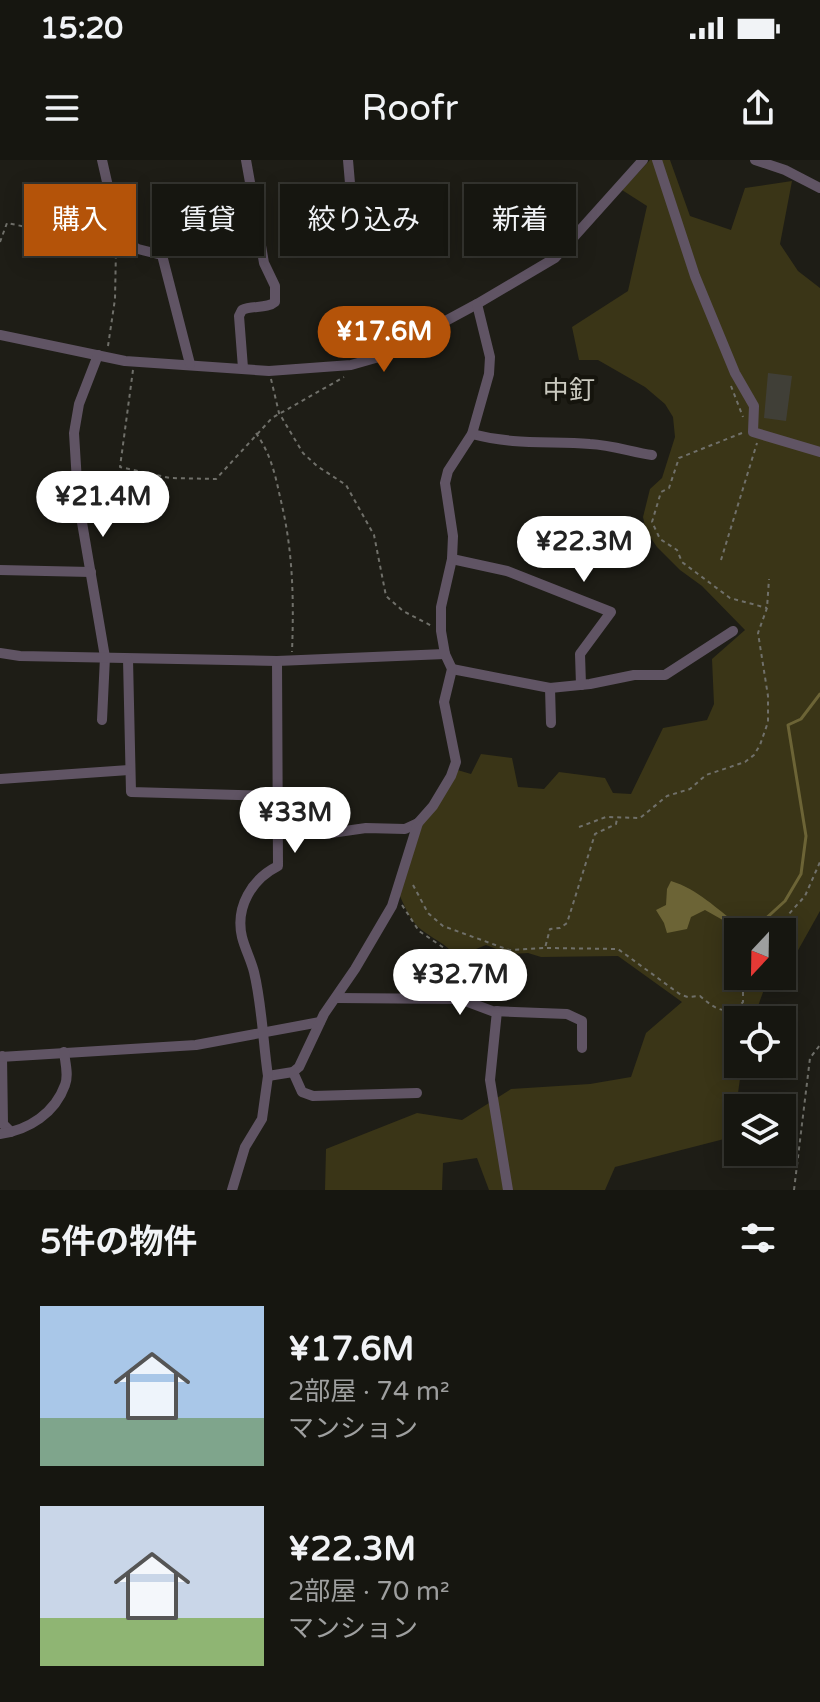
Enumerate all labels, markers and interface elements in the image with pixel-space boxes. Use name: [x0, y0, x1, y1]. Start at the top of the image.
text: 15:20: [40, 10, 123, 47]
icon: menu: [40, 86, 84, 130]
icon: share: [736, 86, 780, 130]
text: Roofr: [362, 87, 458, 130]
chip: 購入: [24, 184, 136, 256]
chip: 賃貸: [152, 184, 264, 256]
chip: 絞り込み: [280, 184, 448, 256]
chip: 新着: [464, 184, 576, 256]
pin: ¥17.6M: [319, 306, 449, 374]
text: ¥17.6M: [336, 316, 432, 347]
district label: 中釘: [543, 375, 595, 406]
pin: ¥21.4M: [38, 471, 168, 539]
text: ¥21.4M: [54, 481, 152, 512]
pin: ¥22.3M: [519, 516, 649, 584]
text: ¥22.3M: [535, 526, 633, 557]
pin: ¥33M: [248, 787, 342, 855]
text: ¥33M: [258, 797, 332, 828]
north arrow: [724, 918, 796, 990]
map controls: [724, 918, 796, 1166]
pin: ¥32.7M: [395, 949, 525, 1017]
text: ¥32.7M: [411, 959, 509, 990]
button: locate: [724, 1006, 796, 1078]
button: layers: [724, 1094, 796, 1166]
icon: filters: [736, 1216, 780, 1260]
text: 5件の物件: [40, 1222, 197, 1263]
text: ¥17.6M: [288, 1329, 414, 1370]
icon: home: [104, 1338, 200, 1434]
text: 2部屋 · 74 m²: [288, 1376, 450, 1407]
text: マンション: [288, 1413, 418, 1444]
text: ¥22.3M: [288, 1529, 416, 1570]
icon: home: [104, 1538, 200, 1634]
text: 2部屋 · 70 m²: [288, 1576, 450, 1607]
text: マンション: [288, 1613, 418, 1644]

